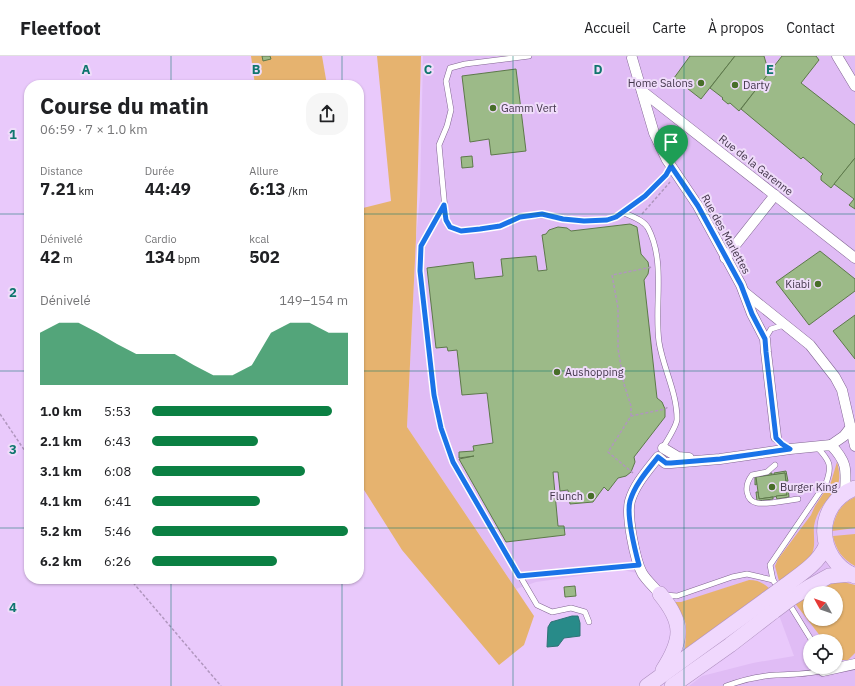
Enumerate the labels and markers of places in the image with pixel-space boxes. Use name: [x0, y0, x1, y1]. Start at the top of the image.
place label: Home Salons: [628, 76, 693, 90]
marker: Home Salons: [696, 78, 706, 88]
place label: Darty: [743, 78, 770, 92]
marker: Darty: [730, 80, 740, 90]
place label: Gamm Vert: [501, 101, 557, 115]
marker: Gamm Vert: [488, 103, 498, 113]
pin: [654, 125, 688, 166]
place label: Kiabi: [785, 277, 810, 291]
marker: Kiabi: [813, 279, 823, 289]
place label: Aushopping: [565, 365, 624, 379]
marker: Aushopping: [552, 367, 562, 377]
place label: Burger King: [780, 480, 838, 494]
marker: Burger King: [767, 482, 777, 492]
place label: Flunch: [550, 489, 583, 503]
marker: Flunch: [586, 491, 596, 501]

